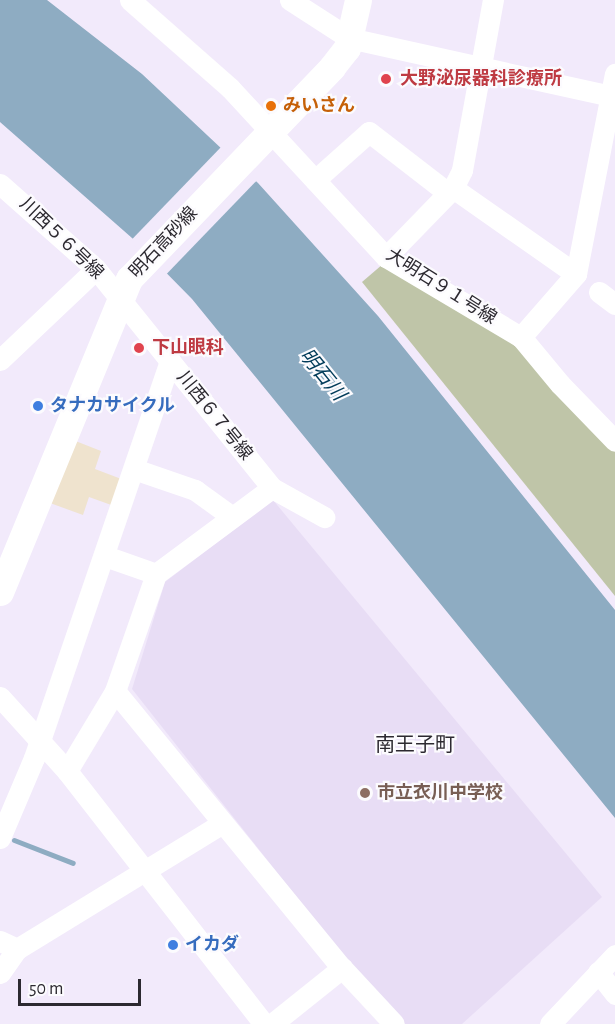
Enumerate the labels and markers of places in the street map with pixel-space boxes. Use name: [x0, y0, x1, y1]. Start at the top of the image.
place label: 大野泌尿器科診療所: [400, 68, 562, 90]
marker: 大野泌尿器科診療所: [377, 70, 395, 88]
place label: みいさん: [283, 95, 355, 117]
marker: みいさん: [264, 99, 278, 113]
place label: 下山眼科: [152, 337, 224, 359]
marker: 下山眼科: [130, 339, 148, 357]
place label: タナカサイクル: [50, 395, 176, 417]
marker: タナカサイクル: [31, 399, 45, 413]
place label: 市立衣川中学校: [377, 782, 503, 804]
marker: 市立衣川中学校: [358, 786, 372, 800]
place label: イカダ: [185, 934, 239, 956]
marker: イカダ: [166, 938, 180, 952]

